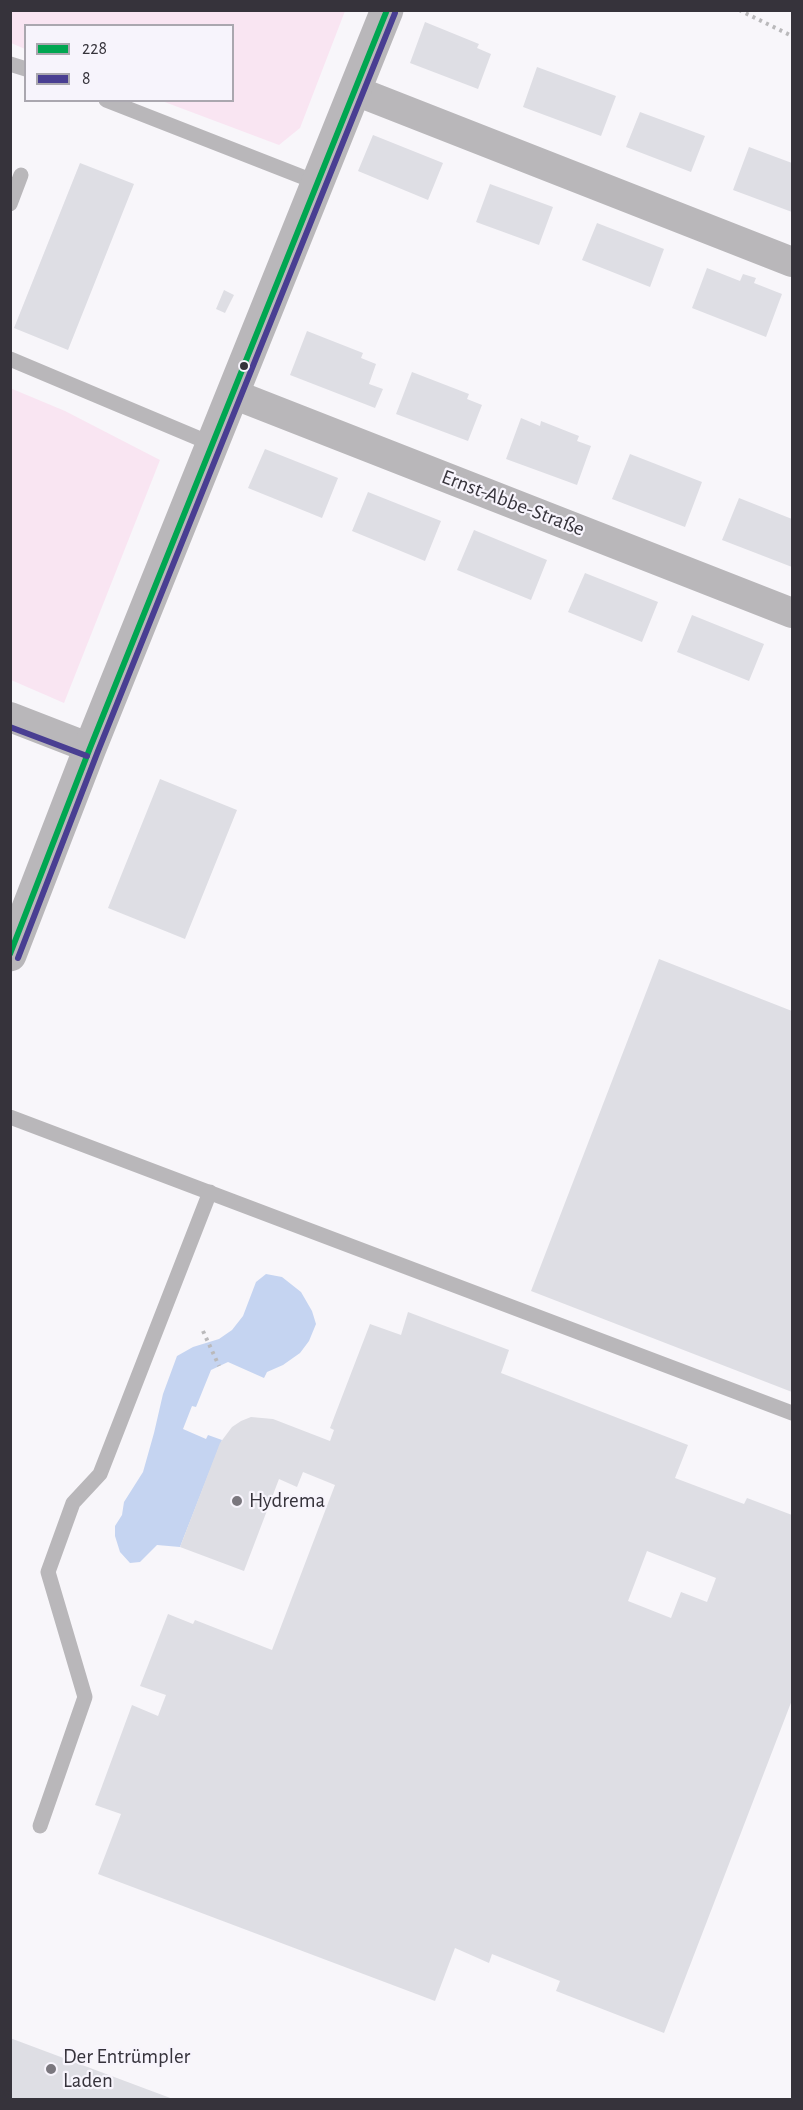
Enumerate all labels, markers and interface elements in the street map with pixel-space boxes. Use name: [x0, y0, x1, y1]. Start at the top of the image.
legend: [24, 24, 234, 102]
text: 228: [82, 40, 107, 58]
text: 8: [82, 70, 91, 88]
unlabelled marker: [238, 360, 250, 372]
street label: Ernst-Abbe-Straße: [438, 464, 588, 542]
place label: Hydrema: [249, 1488, 325, 1514]
marker: Hydrema: [230, 1494, 244, 1508]
place label: Der Entrümpler Laden: [63, 2044, 190, 2094]
marker: Der Entrümpler Laden: [44, 2062, 58, 2076]

